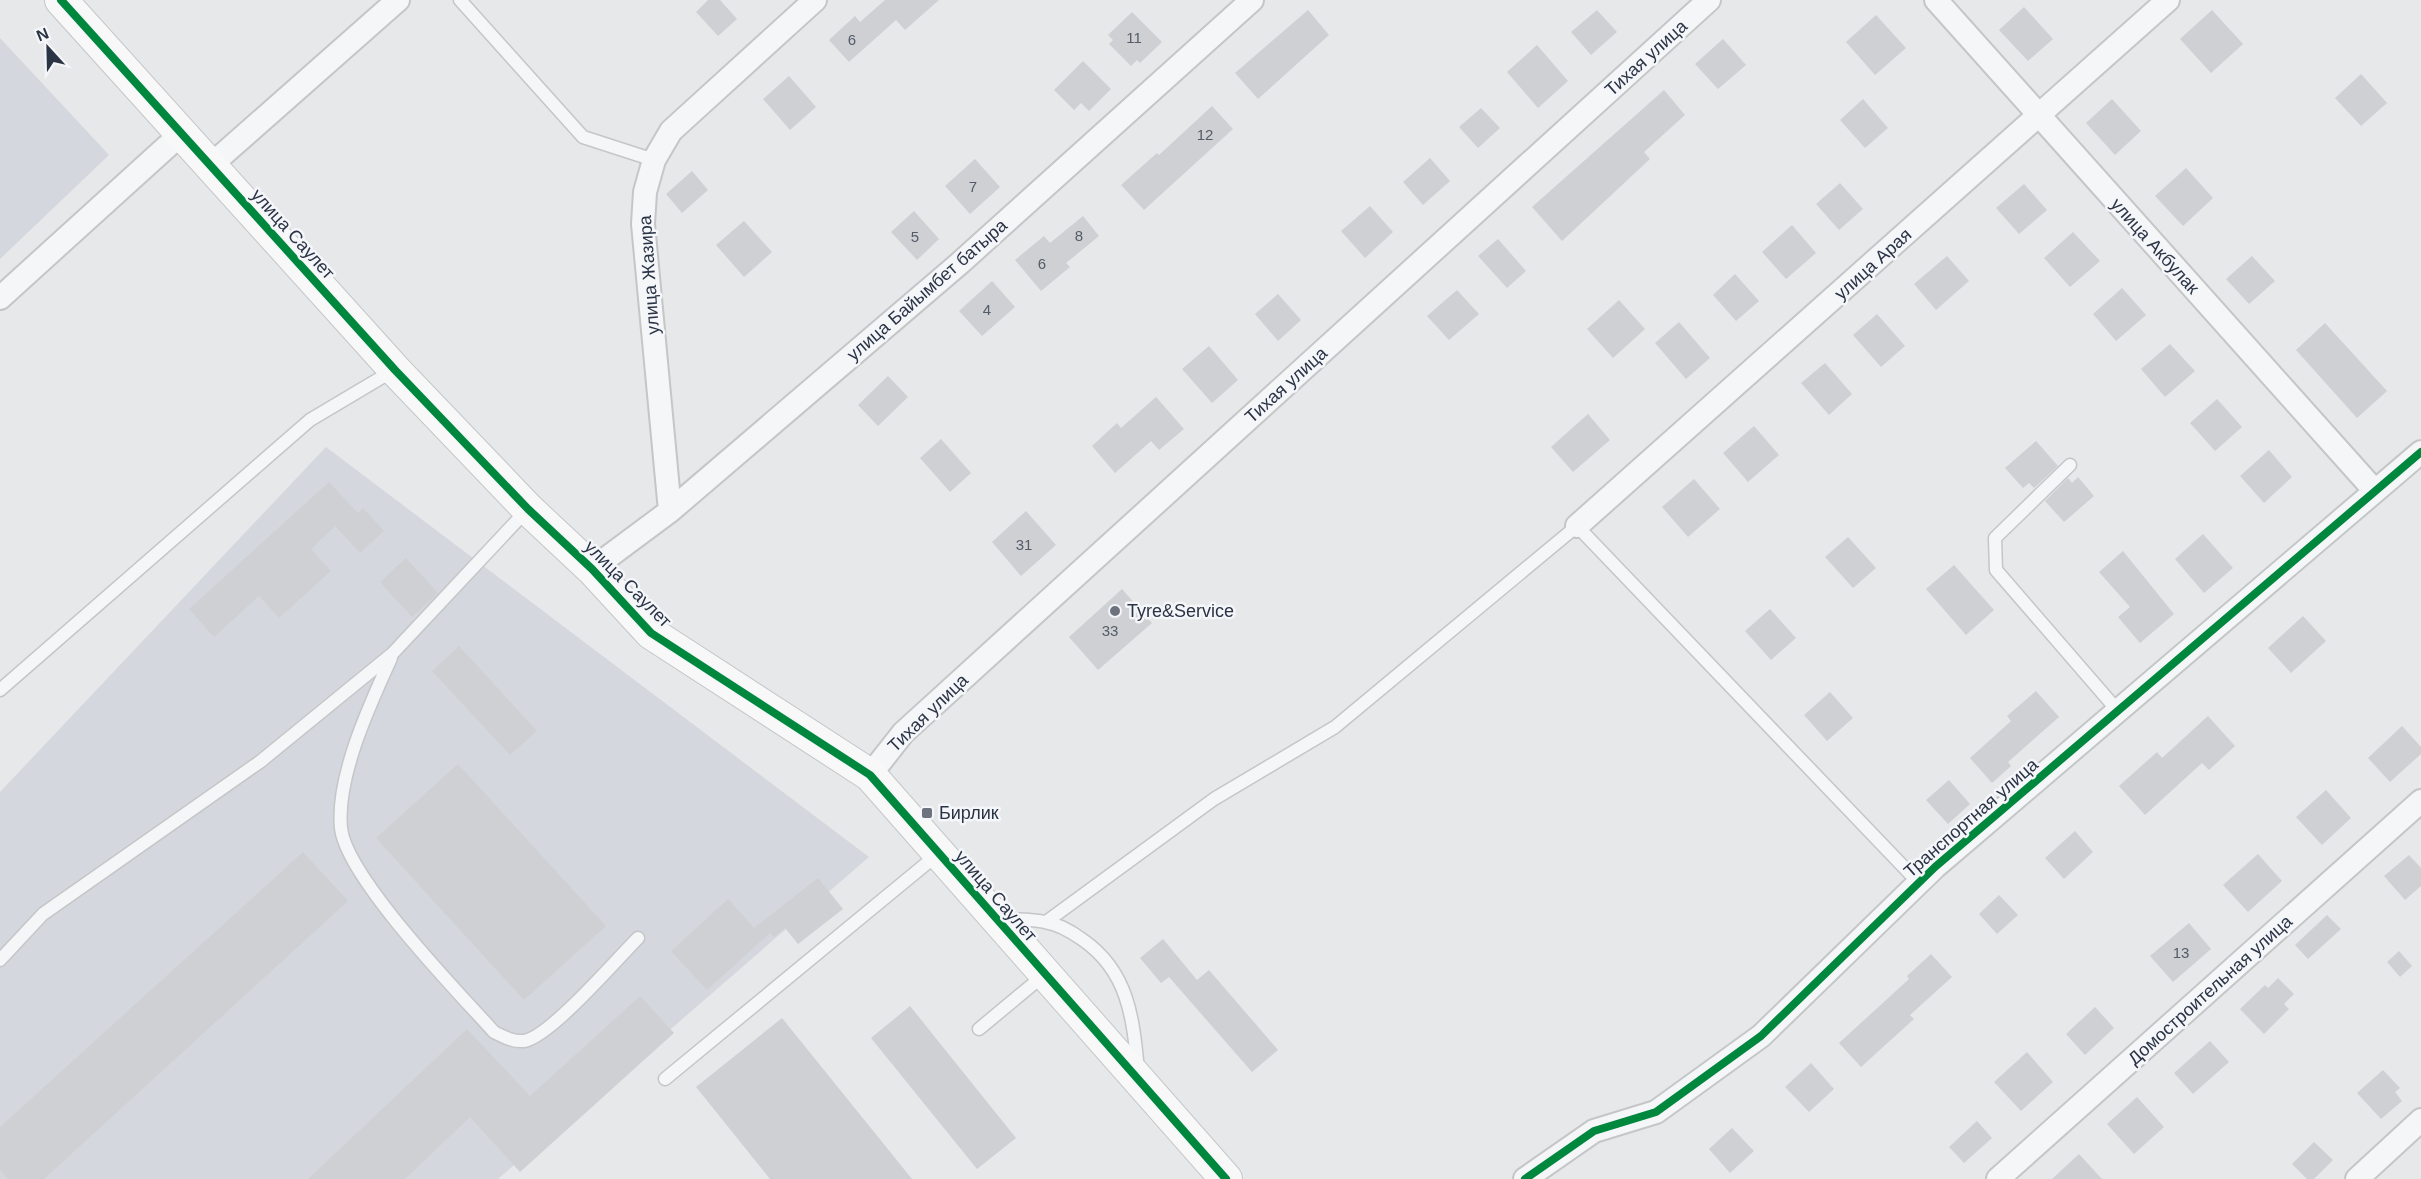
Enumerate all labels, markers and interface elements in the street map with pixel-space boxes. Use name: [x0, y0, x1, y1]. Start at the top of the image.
street label: Тихая улица: [1601, 15, 1692, 100]
north arrow: [18, 18, 78, 78]
text: N: [34, 25, 51, 45]
house number: 11: [1126, 29, 1142, 46]
house number: 6: [848, 31, 856, 48]
house number: 12: [1197, 126, 1213, 143]
house number: 7: [969, 178, 977, 195]
street label: улица Саулет: [247, 185, 339, 283]
street label: улица Акбулак: [2107, 194, 2203, 298]
street label: улица Жазира: [635, 214, 663, 335]
street label: улица Байымбет батыра: [843, 215, 1012, 365]
street label: улица Арая: [1831, 224, 1915, 304]
house number: 8: [1075, 227, 1083, 244]
house number: 5: [911, 228, 919, 245]
house number: 6: [1038, 255, 1046, 272]
house number: 4: [983, 301, 991, 318]
street label: Тихая улица: [1241, 342, 1332, 427]
house number: 31: [1016, 536, 1032, 553]
street label: улица Саулет: [581, 537, 675, 631]
place label: Tyre&Service: [1127, 601, 1234, 621]
marker: Tyre&Service: [1108, 604, 1122, 618]
house number: 33: [1102, 622, 1118, 639]
street label: Тихая улица: [884, 669, 973, 756]
street label: Транспортная улица: [1900, 754, 2043, 882]
place label: Бирлик: [939, 803, 999, 823]
marker: Бирлик: [920, 806, 934, 820]
street label: улица Саулет: [951, 846, 1041, 946]
street label: Домостроительная улица: [2124, 910, 2297, 1069]
house number: 13: [2173, 944, 2189, 961]

